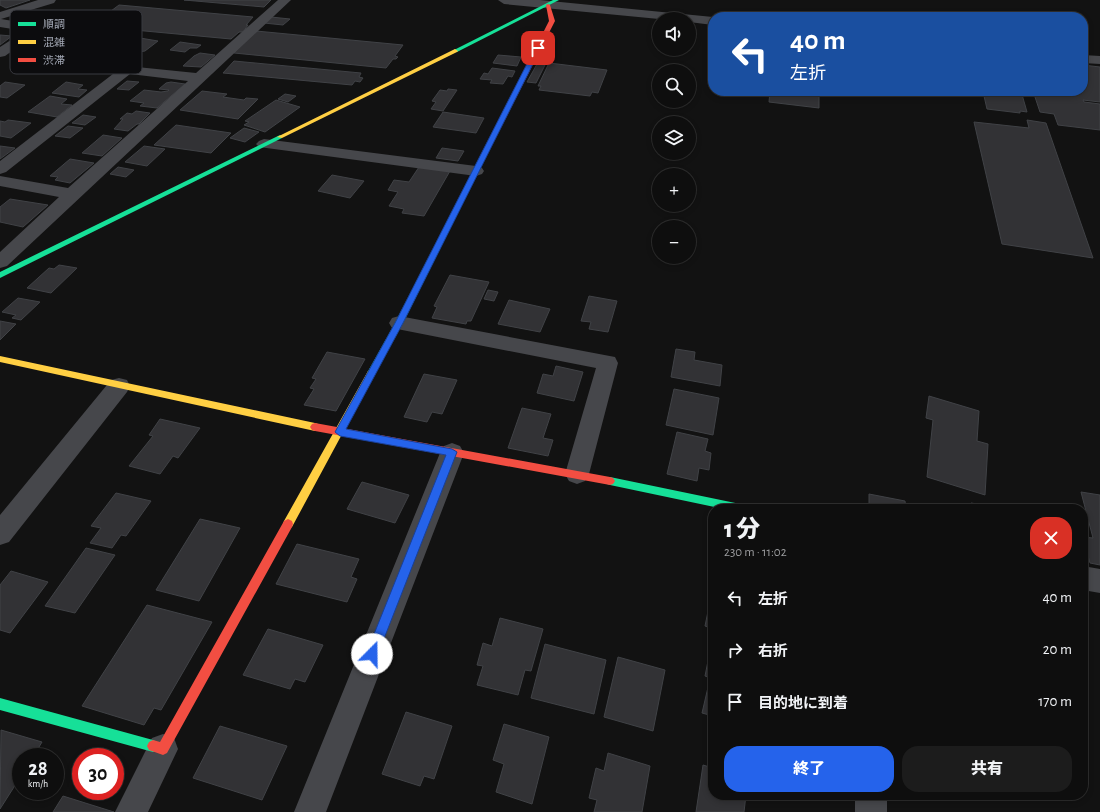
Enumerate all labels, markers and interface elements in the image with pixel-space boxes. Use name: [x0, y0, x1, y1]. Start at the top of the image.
legend: [10, 10, 142, 74]
map controls: [652, 12, 696, 264]
button: sound: [652, 12, 696, 56]
text: 順調: [43, 19, 65, 30]
text: 40 m: [790, 27, 846, 55]
icon: left: [724, 28, 776, 80]
pin: [521, 31, 555, 65]
text: 混雑: [43, 36, 65, 48]
icon: arrive: [527, 37, 549, 59]
text: 渋滞: [43, 55, 65, 66]
button: search: [652, 64, 696, 108]
text: 左折: [790, 65, 826, 83]
button: layers: [652, 116, 696, 160]
button: +: [652, 168, 696, 212]
button: −: [652, 220, 696, 264]
button: close: [1030, 517, 1072, 559]
text: 1 分: [724, 518, 760, 542]
text: 230 m · 11:02: [724, 546, 787, 559]
icon: left: [724, 587, 746, 609]
text: 40 m: [1042, 590, 1072, 605]
text: 左折: [758, 592, 788, 607]
position arrow: [351, 633, 393, 675]
icon: right: [724, 639, 746, 661]
text: 20 m: [1043, 642, 1072, 657]
text: 右折: [758, 644, 788, 659]
icon: arrive: [724, 691, 746, 713]
text: 170 m: [1038, 694, 1072, 709]
text: 目的地に到着: [758, 696, 848, 711]
button: 終了: [724, 746, 894, 792]
button: 共有: [902, 746, 1072, 792]
speed limit sign: 30: [72, 748, 124, 800]
text: 28: [28, 759, 48, 779]
text: km/h: [28, 779, 48, 789]

